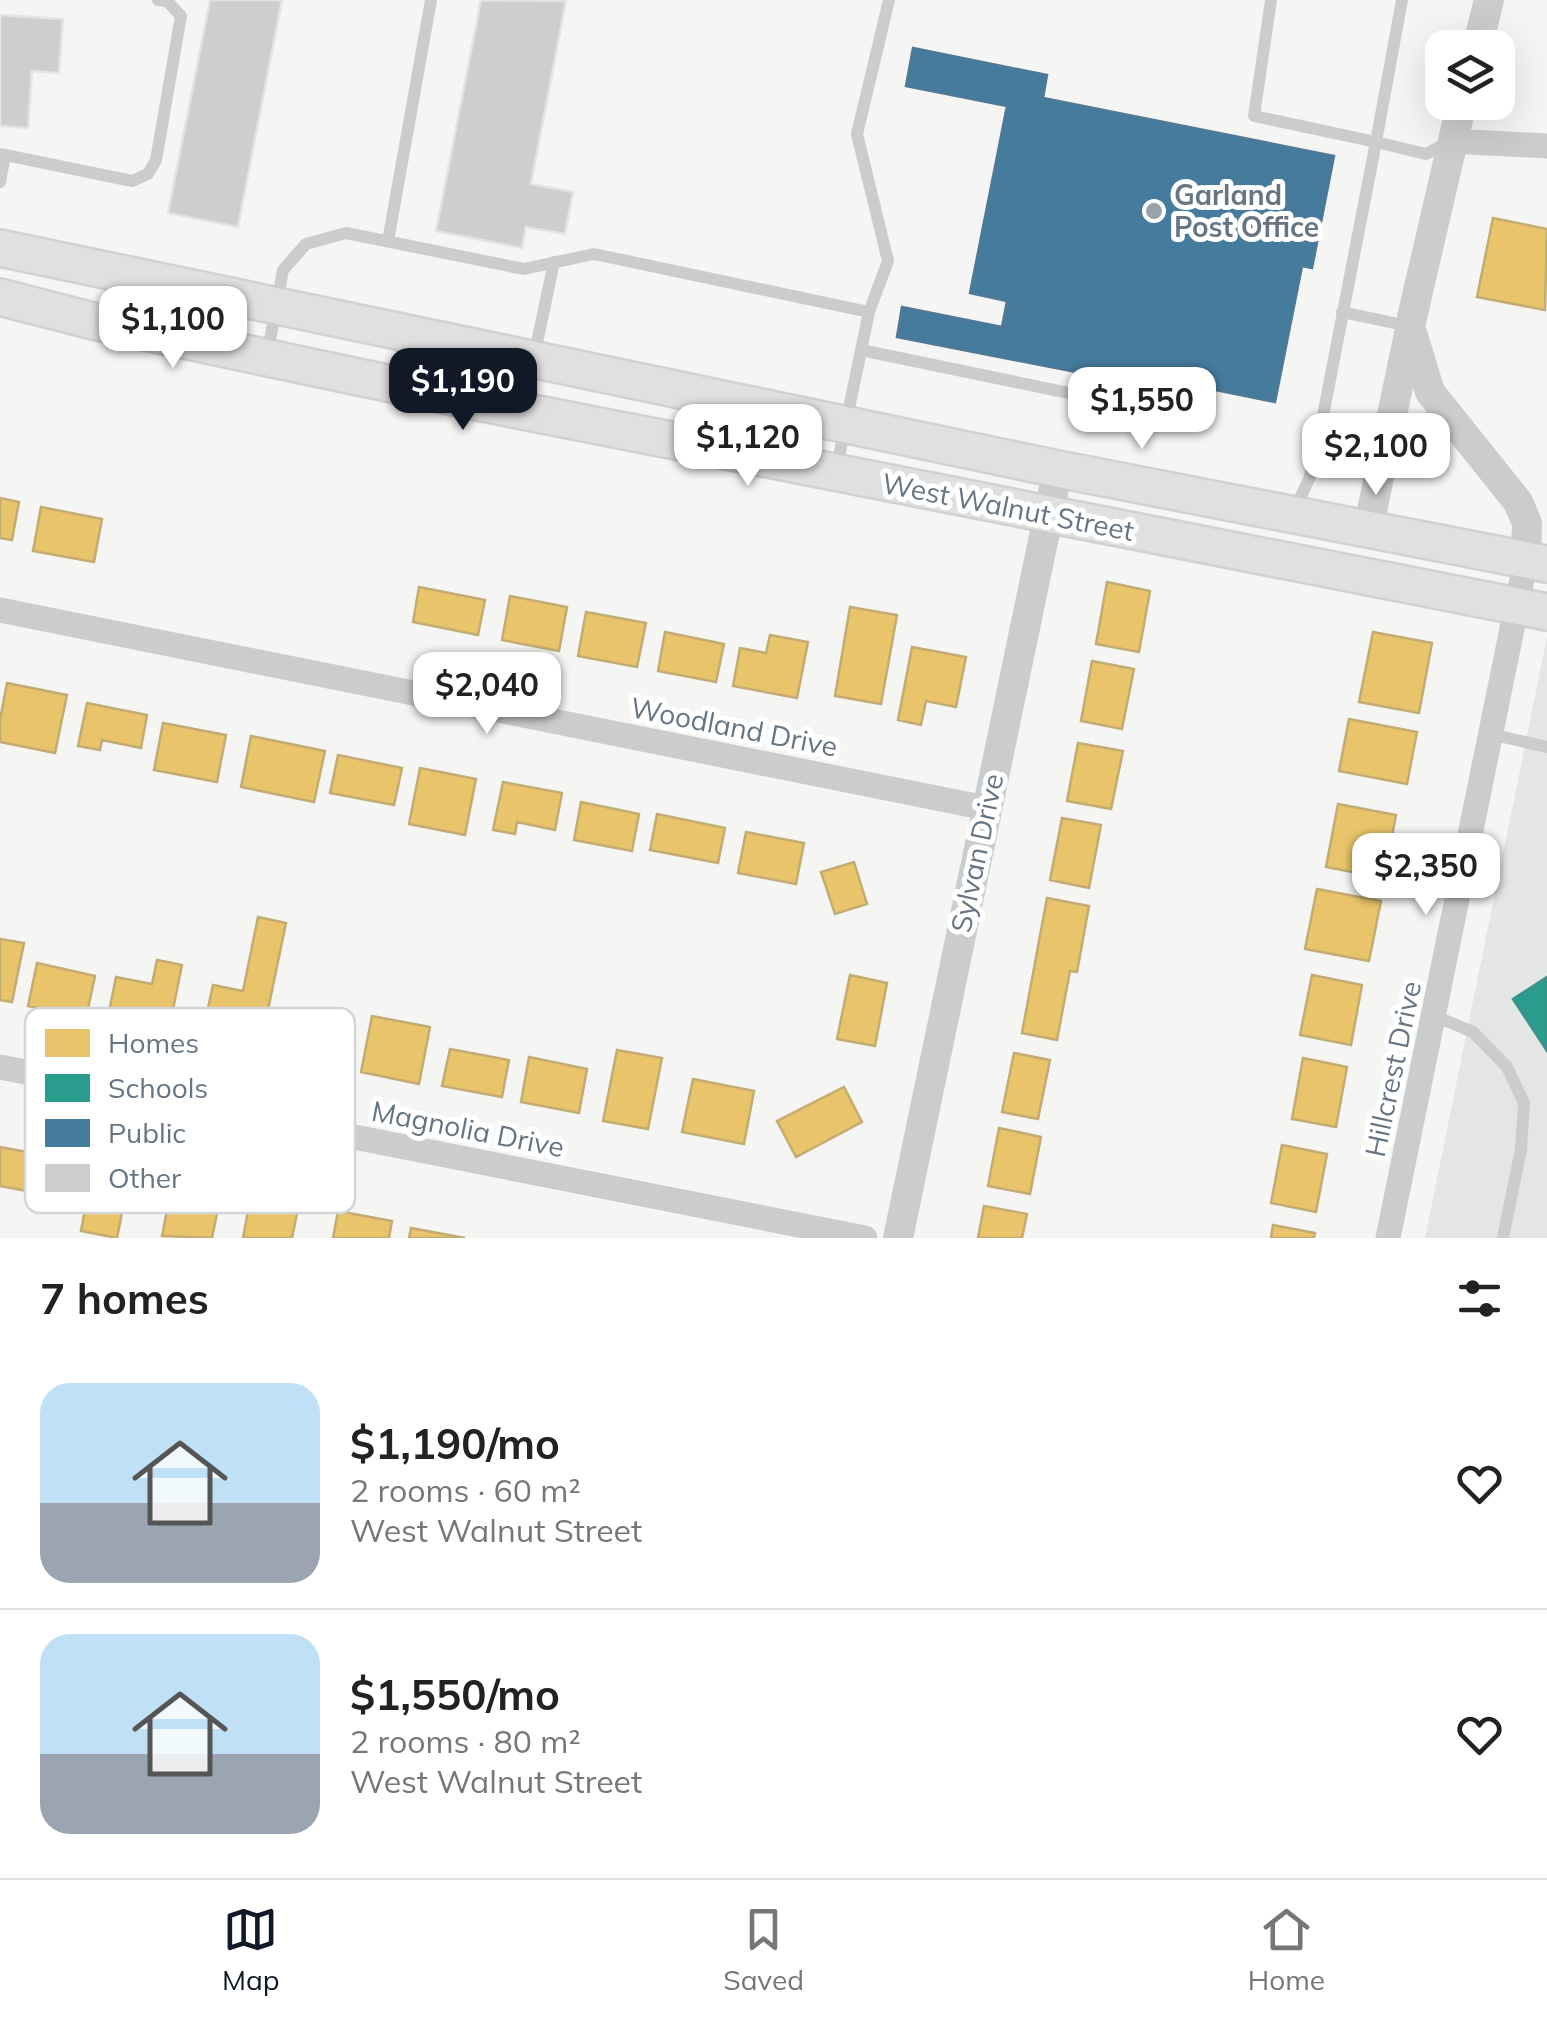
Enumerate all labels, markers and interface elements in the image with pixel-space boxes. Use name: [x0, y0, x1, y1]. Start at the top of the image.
map controls: [1425, 30, 1515, 120]
button: layers: [1425, 30, 1515, 120]
place label: Garland Post Office: [1174, 177, 1319, 244]
marker: Garland Post Office: [1143, 200, 1165, 222]
pin: $1,100: [92, 286, 254, 371]
text: $1,100: [121, 298, 225, 338]
pin: $1,190: [382, 348, 544, 433]
text: $1,190: [411, 360, 515, 400]
pin: $1,550: [1061, 367, 1223, 452]
text: $1,550: [1090, 379, 1194, 419]
pin: $1,120: [667, 404, 829, 489]
pin: $2,100: [1295, 413, 1457, 498]
text: $1,120: [696, 416, 800, 456]
text: $2,100: [1324, 425, 1428, 465]
street label: West Walnut Street: [879, 465, 1137, 548]
pin: $2,040: [406, 652, 568, 737]
text: $2,040: [435, 664, 539, 704]
street label: Woodland Drive: [628, 689, 840, 764]
street label: Sylvan Drive: [943, 770, 1010, 936]
pin: $2,350: [1345, 833, 1507, 918]
text: $2,350: [1374, 845, 1478, 885]
street label: Hillcrest Drive: [1357, 978, 1428, 1160]
legend: [25, 1008, 355, 1213]
text: Homes: [108, 1025, 199, 1060]
text: Schools: [108, 1070, 208, 1105]
street label: Magnolia Drive: [369, 1093, 567, 1164]
text: Public: [108, 1115, 186, 1150]
text: Other: [108, 1160, 182, 1195]
icon: filters: [1452, 1271, 1507, 1326]
text: 7 homes: [40, 1272, 209, 1325]
text: $1,190/mo: [350, 1417, 560, 1470]
icon: home: [120, 1423, 240, 1543]
icon: heart: [1452, 1456, 1507, 1511]
text: 2 rooms · 60 m²: [350, 1470, 581, 1510]
text: West Walnut Street: [350, 1510, 642, 1550]
text: $1,550/mo: [350, 1668, 560, 1721]
icon: home: [120, 1674, 240, 1794]
icon: heart: [1452, 1707, 1507, 1762]
text: 2 rooms · 80 m²: [350, 1721, 581, 1761]
text: West Walnut Street: [350, 1761, 642, 1801]
tab: Map: [222, 1902, 280, 1997]
tab: Saved: [723, 1902, 804, 1997]
tab: Home: [1248, 1902, 1325, 1997]

